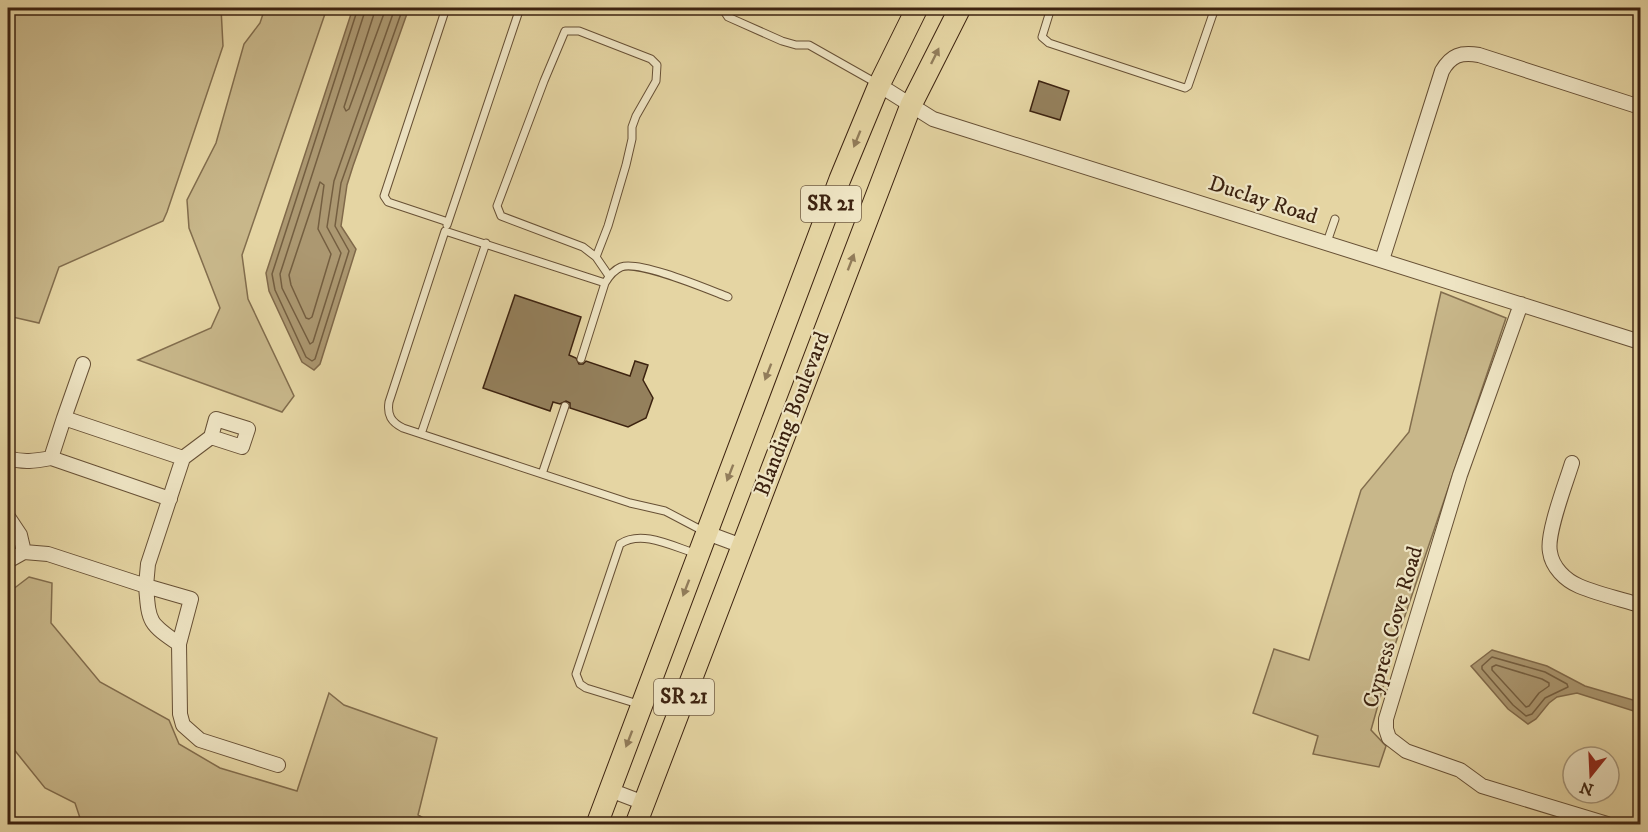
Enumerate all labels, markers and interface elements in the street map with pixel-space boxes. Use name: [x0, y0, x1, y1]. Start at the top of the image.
one-way arrow: [931, 48, 940, 65]
one-way arrow: [852, 130, 862, 148]
street label: Duclay Road: [1205, 170, 1321, 230]
road number: SR 21: [801, 186, 861, 222]
one-way arrow: [846, 253, 856, 271]
street label: Blanding Boulevard: [748, 328, 836, 500]
one-way arrow: [763, 363, 773, 381]
one-way arrow: [724, 464, 734, 482]
street label: Cypress Cove Road: [1357, 543, 1429, 711]
one-way arrow: [681, 579, 691, 597]
road number: SR 21: [654, 679, 714, 715]
one-way arrow: [624, 730, 633, 748]
north arrow: [1561, 745, 1621, 805]
text: N: [1577, 777, 1596, 800]

